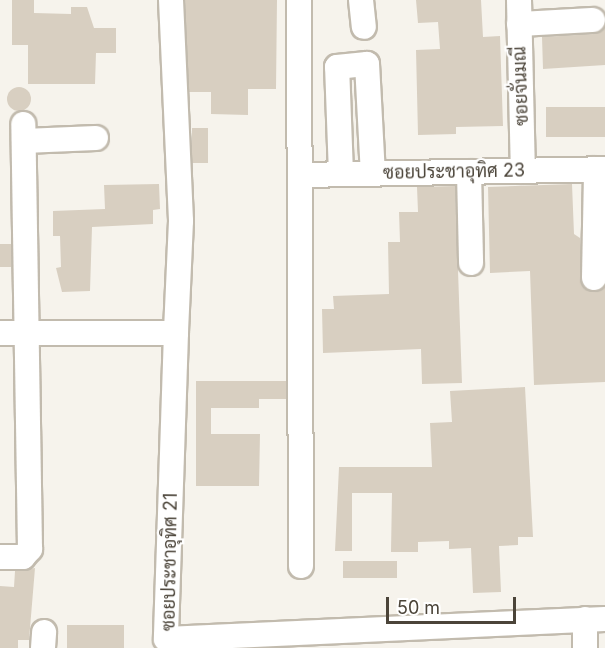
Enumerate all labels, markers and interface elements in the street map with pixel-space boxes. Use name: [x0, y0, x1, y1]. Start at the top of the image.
street label: ซอยจั่นมณี: [509, 46, 533, 126]
street label: ซอยประชาอุทิศ 23: [383, 160, 525, 184]
street label: ซอยประชาอุทิศ 21: [158, 493, 182, 631]
scale bar: [389, 585, 520, 623]
text: 50 m: [397, 597, 440, 618]

